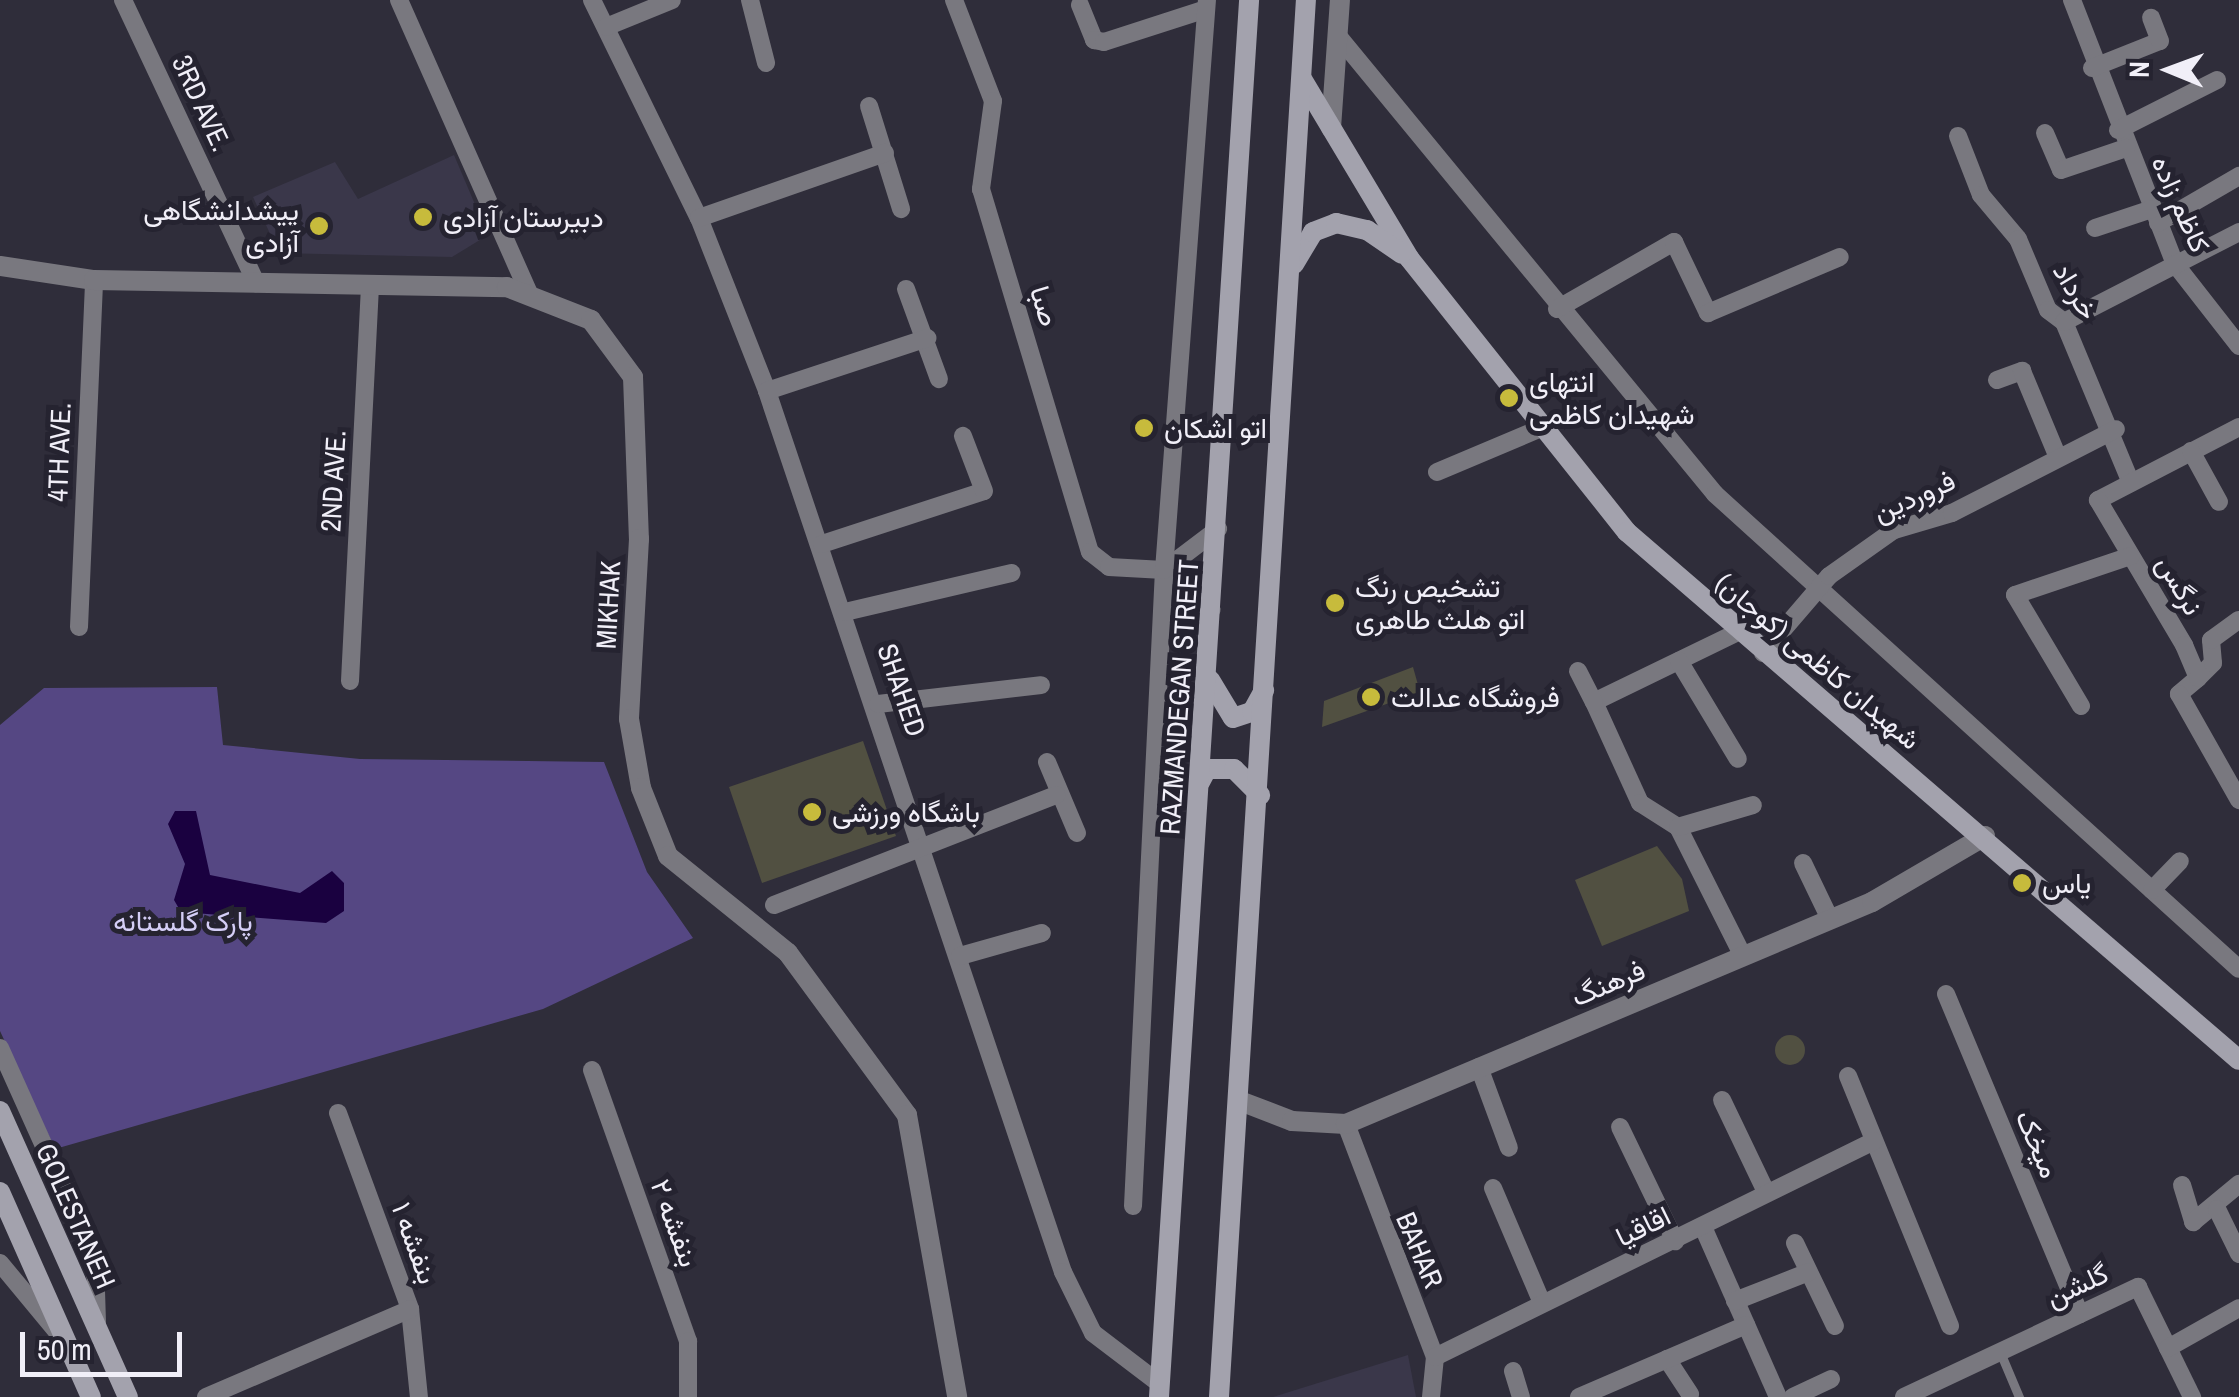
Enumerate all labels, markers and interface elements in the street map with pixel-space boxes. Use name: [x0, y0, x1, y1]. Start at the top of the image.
north arrow: [2119, 20, 2219, 120]
street label: 3RD AVE.: [165, 49, 239, 157]
text: N: [2120, 61, 2158, 78]
street label: کاظم زاده: [2145, 150, 2217, 258]
place label: پیشدانشگاهی آزادی: [143, 193, 299, 259]
place label: دبیرستان آزادی: [443, 200, 604, 234]
marker: دبیرستان آزادی: [412, 206, 434, 228]
marker: پیشدانشگاهی آزادی: [308, 215, 330, 237]
street label: خرداد: [2046, 256, 2106, 326]
street label: صبا: [1023, 282, 1067, 330]
place label: انتهای شهیدان کاظمی: [1529, 365, 1695, 431]
marker: انتهای شهیدان کاظمی: [1498, 387, 1520, 409]
street label: 4TH AVE.: [40, 401, 78, 503]
place label: اتو اشکان: [1164, 411, 1267, 445]
marker: اتو اشکان: [1133, 417, 1155, 439]
street label: 2ND AVE.: [314, 429, 352, 533]
street label: فروردین: [1868, 463, 1960, 529]
street label: نرگس: [2150, 549, 2210, 621]
street label: RAZMANDEGAN STREET: [1153, 558, 1205, 836]
street label: MIKHAK: [589, 560, 627, 650]
street label: شهیدان کاظمی (کوجان): [1709, 565, 1927, 757]
place label: تشخیص رنگ اتو هلث طاهری: [1355, 570, 1525, 636]
marker: تشخیص رنگ اتو هلث طاهری: [1324, 592, 1346, 614]
street label: SHAHED: [871, 639, 933, 741]
place label: فروشگاه عدالت: [1391, 680, 1560, 714]
marker: فروشگاه عدالت: [1360, 686, 1382, 708]
place label: باشگاه ورزشی: [832, 795, 980, 829]
marker: باشگاه ورزشی: [801, 801, 823, 823]
place label: یاس: [2042, 866, 2091, 900]
marker: یاس: [2011, 872, 2033, 894]
park label: پارک گلستانه: [113, 904, 253, 938]
street label: فرهنگ: [1566, 953, 1650, 1013]
street label: میخک: [2009, 1105, 2067, 1183]
street label: GOLESTANEH: [29, 1138, 123, 1294]
street label: بنفشه ۲: [644, 1175, 706, 1271]
street label: بنفشه ۱: [385, 1198, 445, 1288]
street label: اقاقیا: [1610, 1198, 1676, 1254]
street label: BAHAR: [1389, 1207, 1451, 1293]
street label: گلشن: [2040, 1256, 2114, 1314]
scale bar: [25, 1312, 188, 1374]
text: 50 m: [37, 1329, 92, 1369]

